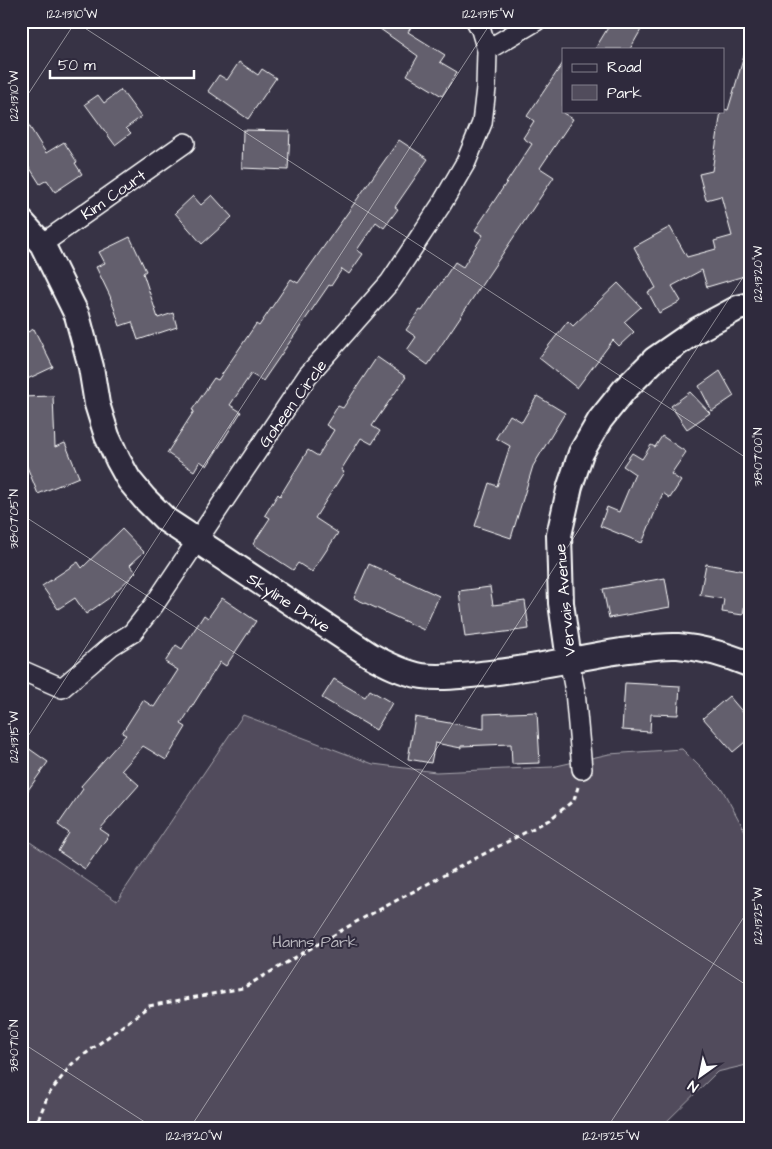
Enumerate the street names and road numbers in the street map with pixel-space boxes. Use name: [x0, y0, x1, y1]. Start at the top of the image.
street label: Kim Court: [77, 164, 151, 225]
street label: Goheen Circle: [253, 355, 332, 452]
street label: Vervais Avenue: [549, 542, 581, 657]
street label: Skyline Drive: [242, 568, 335, 639]

